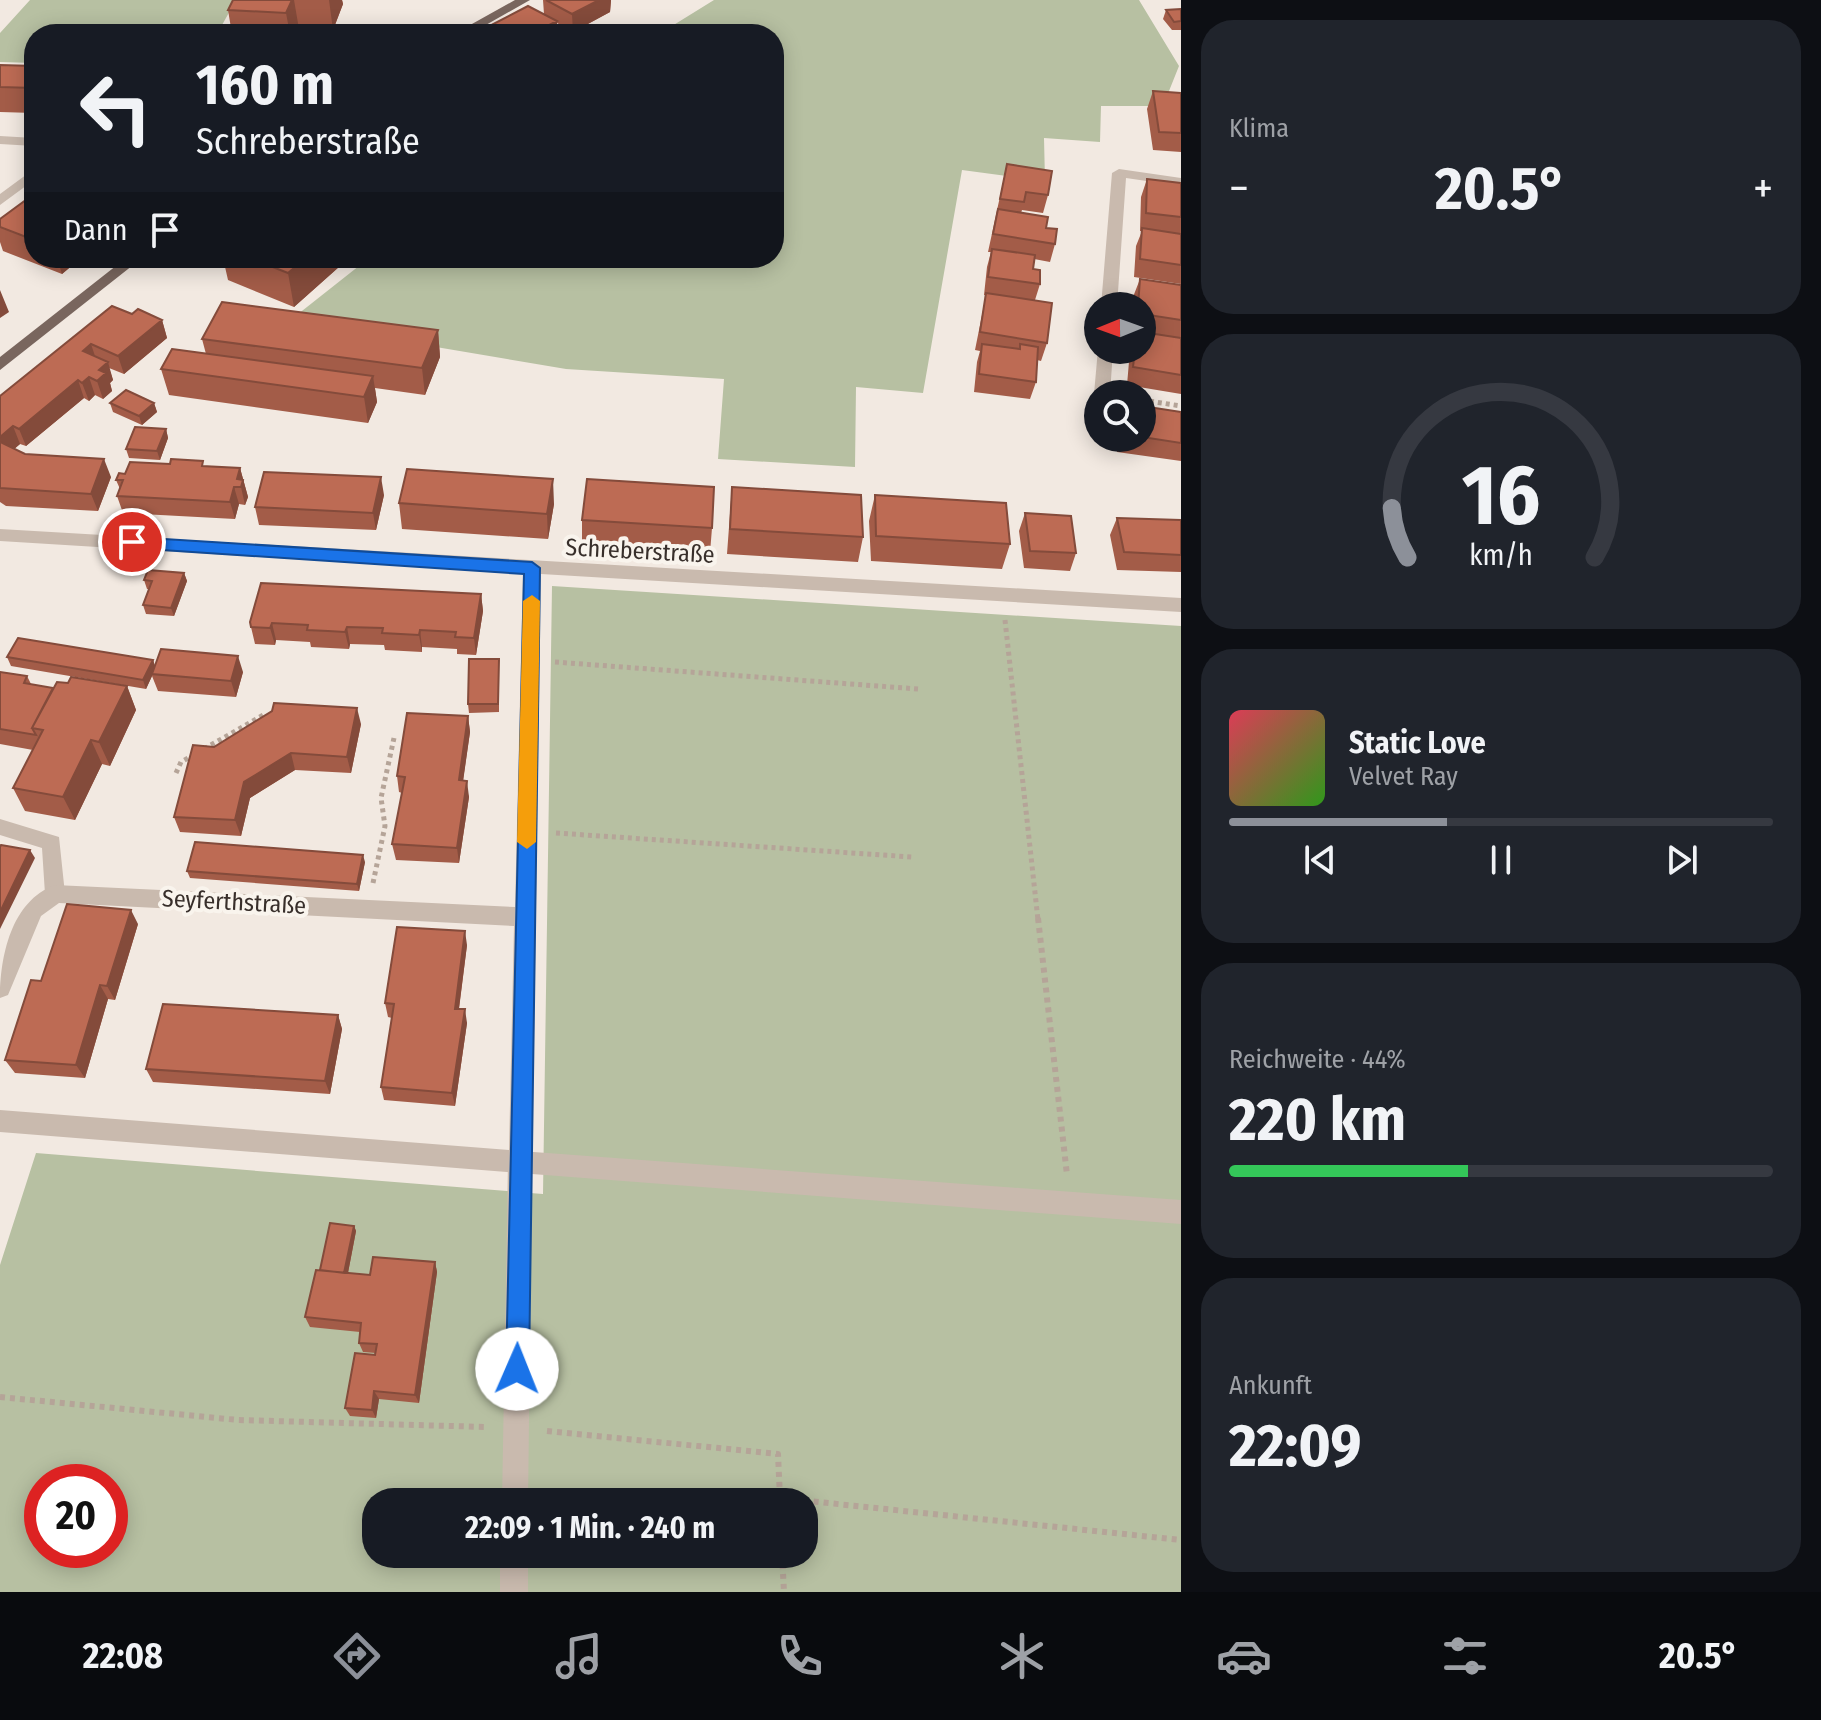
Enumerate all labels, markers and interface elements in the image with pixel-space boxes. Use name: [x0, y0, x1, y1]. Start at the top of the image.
text: 160 m: [196, 52, 334, 119]
icon: left: [64, 56, 168, 160]
text: Klima: [1229, 113, 1289, 144]
text: Schreberstraße: [196, 120, 420, 164]
text: 20.5°: [1435, 153, 1567, 225]
text: −: [1229, 162, 1249, 215]
text: +: [1753, 162, 1773, 215]
icon: arrive: [143, 208, 187, 252]
text: Dann: [64, 212, 127, 248]
north arrow: [1084, 292, 1156, 364]
map controls: [1084, 292, 1156, 452]
button: search: [1084, 380, 1156, 452]
text: 16: [1462, 445, 1540, 545]
pin: [98, 508, 166, 576]
icon: arrive: [110, 520, 154, 564]
street label: Schreberstraße: [565, 533, 715, 569]
text: km/h: [1469, 538, 1533, 573]
text: Static Love: [1349, 725, 1486, 761]
text: Velvet Ray: [1349, 761, 1458, 792]
icon: previous: [1298, 838, 1342, 882]
icon: pause: [1479, 838, 1523, 882]
icon: next: [1660, 838, 1704, 882]
street label: Seyferthstraße: [161, 884, 307, 920]
text: Reichweite · 44%: [1229, 1044, 1406, 1075]
text: 220 km: [1229, 1084, 1406, 1156]
position arrow: [475, 1327, 559, 1411]
text: Ankunft: [1229, 1370, 1312, 1401]
text: 22:09: [1229, 1410, 1362, 1482]
speed limit sign: 20: [24, 1464, 128, 1568]
text: 22:09 · 1 Min. · 240 m: [465, 1510, 715, 1546]
icon: directions: [329, 1628, 385, 1684]
icon: music: [551, 1628, 607, 1684]
icon: phone: [772, 1628, 828, 1684]
icon: climate: [994, 1628, 1050, 1684]
icon: car: [1216, 1628, 1272, 1684]
icon: filters: [1437, 1628, 1493, 1684]
text: 22:08: [83, 1634, 163, 1678]
text: 20.5°: [1659, 1634, 1738, 1678]

